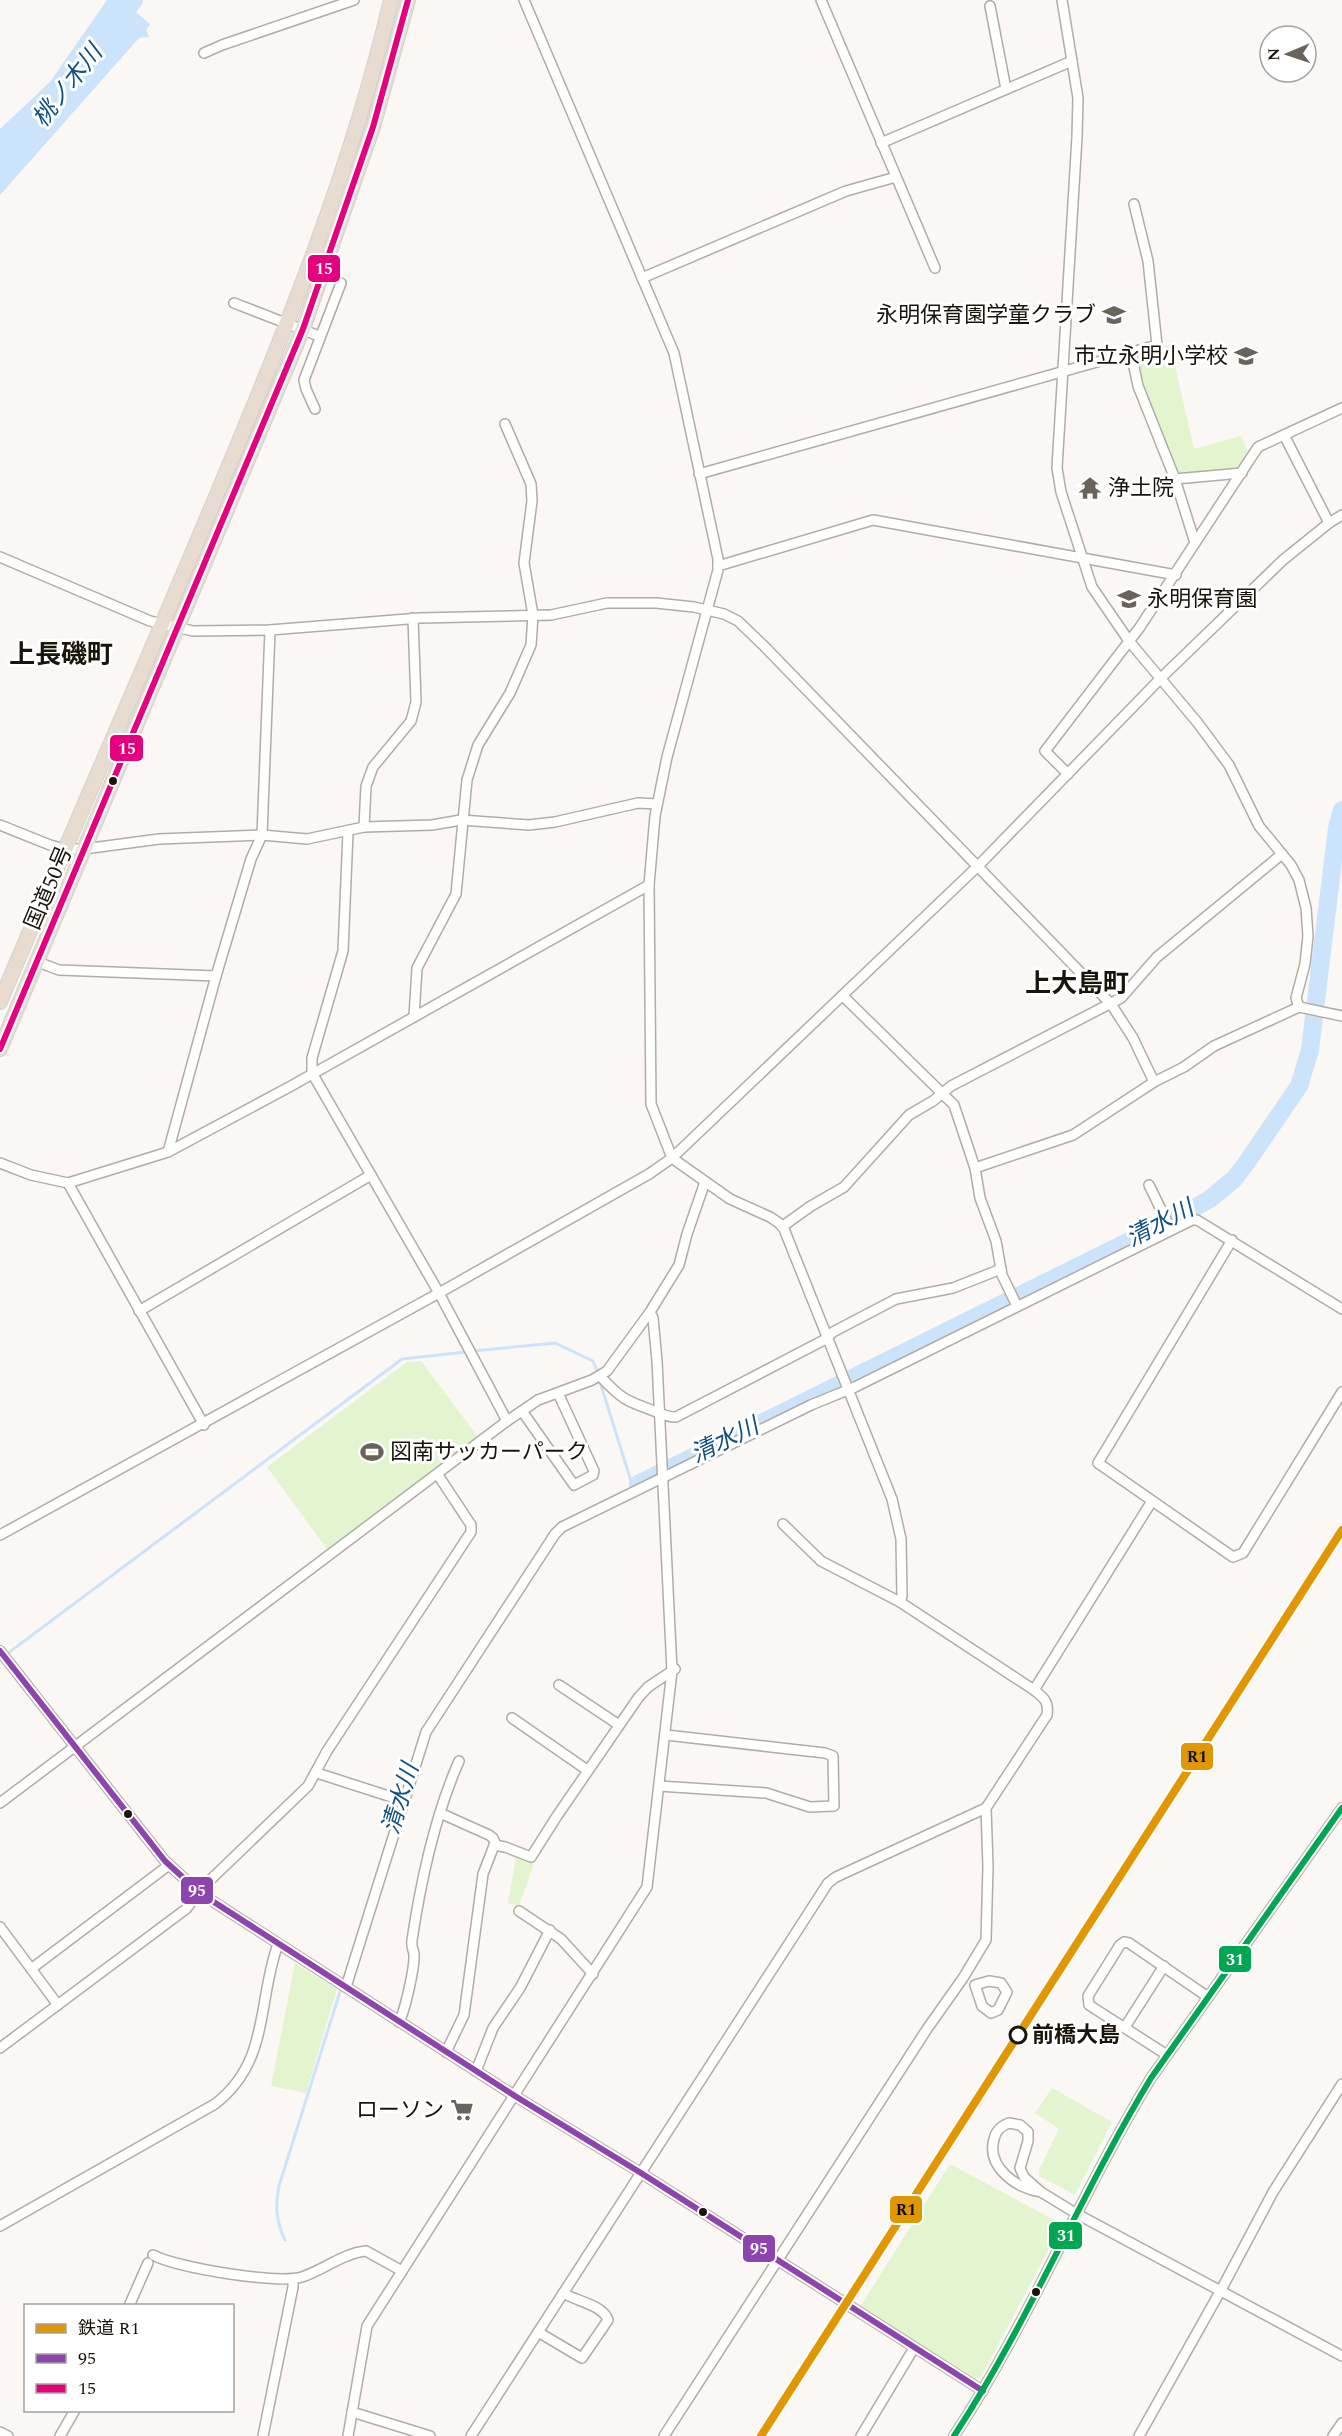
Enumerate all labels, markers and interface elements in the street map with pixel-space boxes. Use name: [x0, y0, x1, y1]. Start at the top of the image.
north arrow: [1258, 24, 1318, 84]
water label: 桃ノ木川: [24, 35, 114, 135]
text: N: [1262, 48, 1286, 61]
line badge: 15: [307, 254, 341, 283]
text: 15: [315, 257, 333, 281]
place label: 永明保育園学童クラブ: [876, 299, 1096, 332]
school or university icon: 永明保育園学童クラブ: [1101, 302, 1127, 328]
place label: 市立永明小学校: [1074, 340, 1228, 373]
school or university icon: 市立永明小学校: [1233, 343, 1259, 369]
place label: 浄土院: [1108, 472, 1174, 505]
temple icon: 浄土院: [1077, 475, 1103, 501]
place label: 永明保育園: [1147, 583, 1257, 616]
school or university icon: 永明保育園: [1116, 586, 1142, 612]
district label: 上長磯町: [9, 635, 113, 675]
line badge: 15: [109, 734, 144, 762]
text: 15: [118, 737, 136, 761]
unlabelled marker: [107, 775, 119, 787]
street label: 国道50号: [17, 841, 81, 935]
district label: 上大島町: [1025, 964, 1129, 1004]
water label: 清水川: [1120, 1190, 1203, 1257]
water label: 清水川: [685, 1408, 768, 1473]
place label: 図南サッカーパーク: [390, 1436, 588, 1469]
sports icon: 図南サッカーパーク: [359, 1439, 385, 1465]
line badge: R1: [1180, 1742, 1214, 1771]
text: R1: [1187, 1745, 1207, 1769]
water label: 清水川: [373, 1756, 430, 1839]
unlabelled marker: [122, 1808, 134, 1820]
line badge: 95: [180, 1876, 214, 1905]
text: 95: [188, 1879, 206, 1903]
line badge: 31: [1218, 1945, 1252, 1973]
text: 31: [1226, 1948, 1244, 1972]
place label: 前橋大島: [1032, 2019, 1120, 2052]
marker: 前橋大島: [1009, 2026, 1027, 2044]
place label: ローソン: [356, 2094, 444, 2127]
supermarket icon: ローソン: [449, 2097, 475, 2123]
line badge: R1: [889, 2195, 923, 2224]
text: R1: [896, 2198, 916, 2222]
unlabelled marker: [697, 2206, 709, 2218]
line badge: 31: [1048, 2221, 1083, 2250]
text: 31: [1057, 2224, 1075, 2248]
line badge: 95: [742, 2234, 776, 2263]
text: 95: [750, 2237, 768, 2261]
unlabelled marker: [1030, 2286, 1042, 2298]
legend: [24, 2304, 234, 2412]
text: 鉄道 R1: [78, 2315, 139, 2342]
text: 95: [78, 2345, 96, 2372]
text: 15: [78, 2375, 96, 2402]

